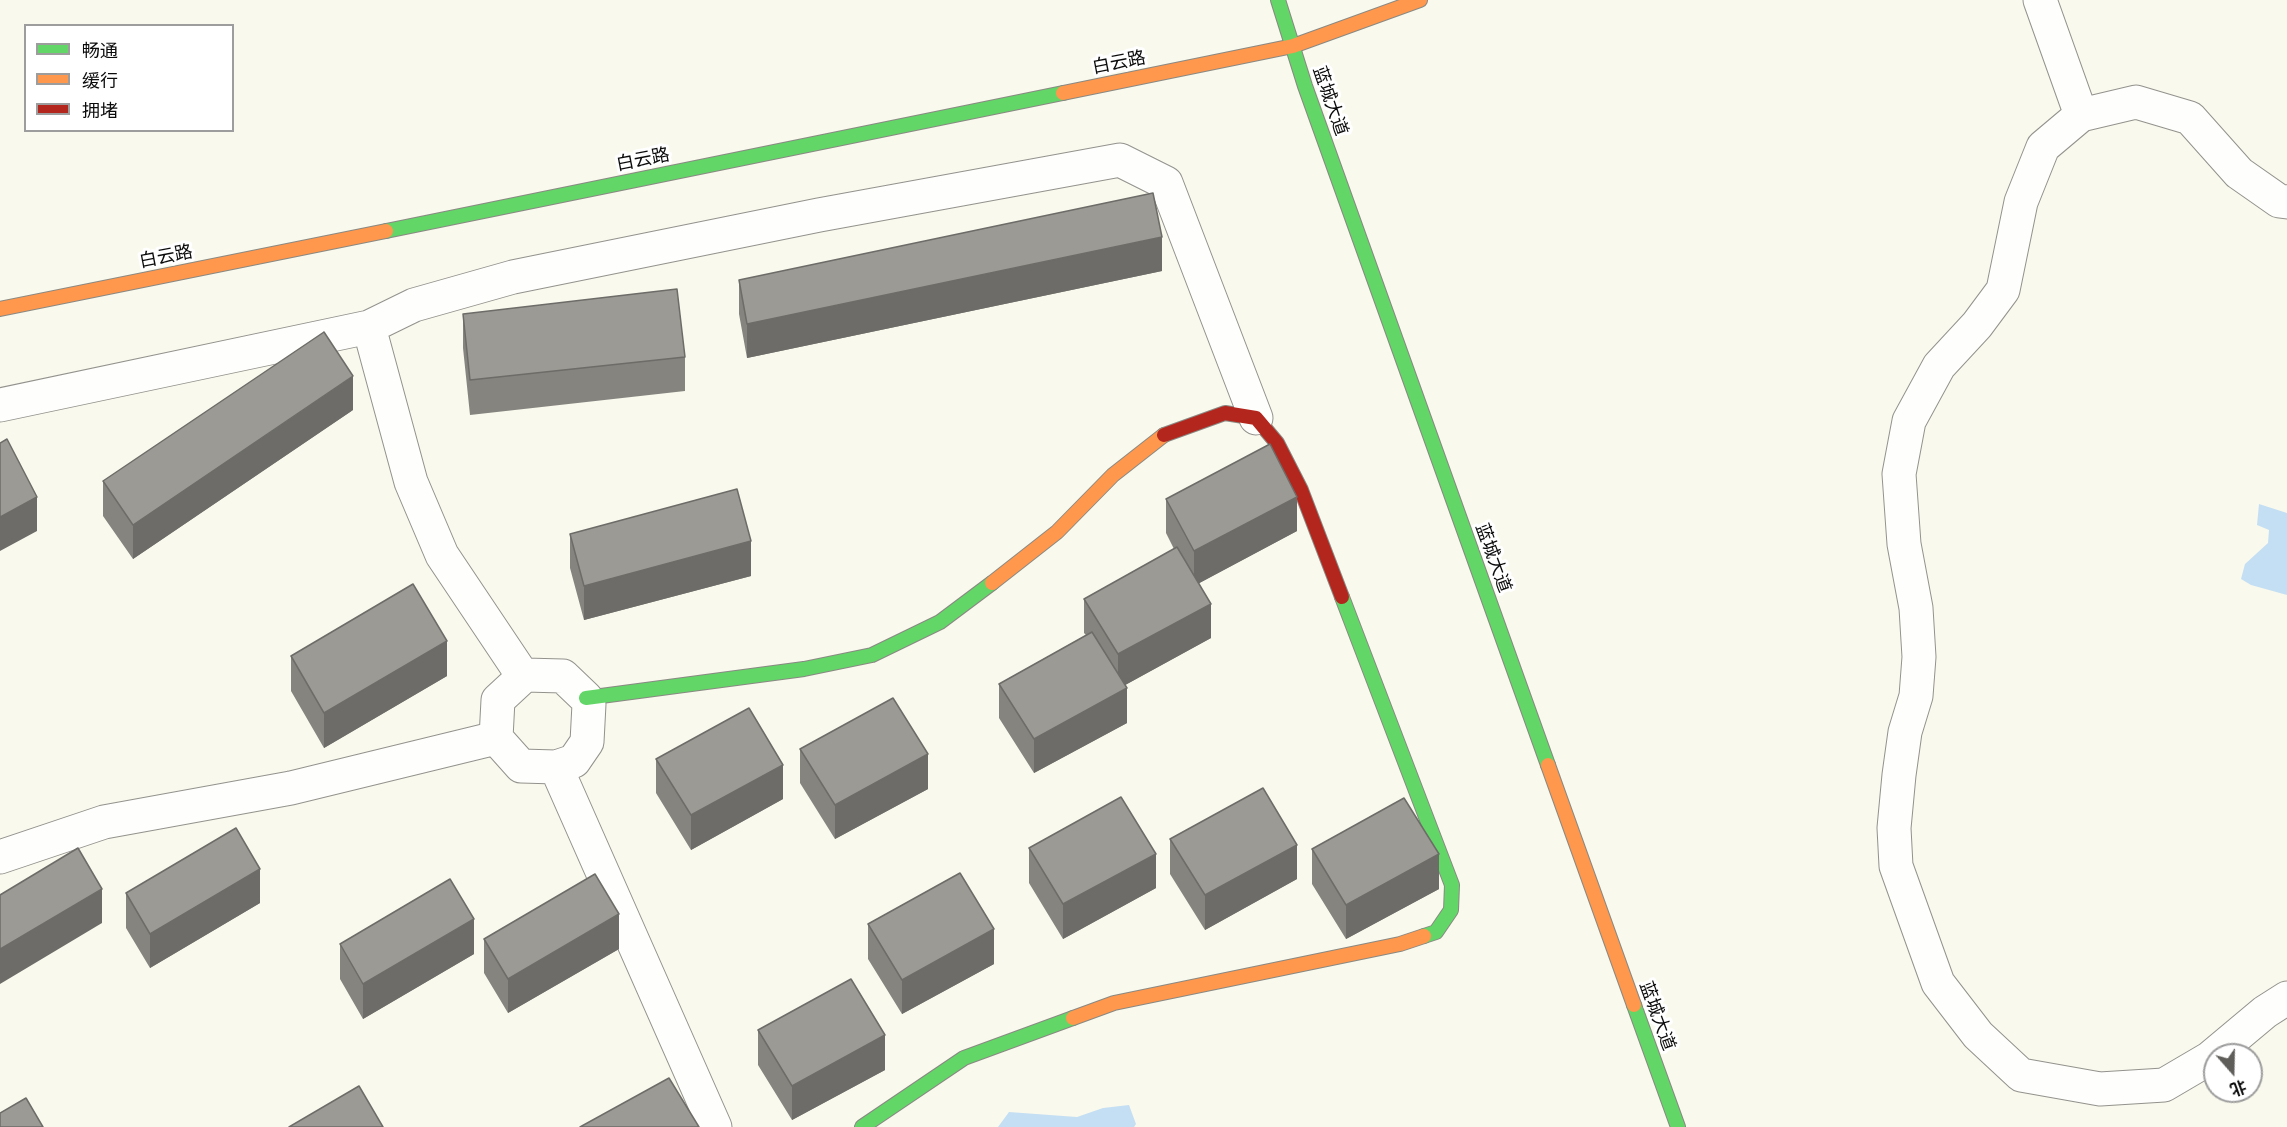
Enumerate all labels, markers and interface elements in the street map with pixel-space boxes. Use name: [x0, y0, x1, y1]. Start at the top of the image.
legend: [24, 24, 234, 132]
text: 畅通: [82, 39, 118, 62]
street label: 白云路: [1090, 47, 1148, 79]
street label: 蓝城大道: [1308, 63, 1352, 139]
text: 缓行: [82, 69, 118, 92]
text: 拥堵: [82, 99, 118, 122]
street label: 白云路: [614, 144, 672, 176]
street label: 白云路: [137, 241, 195, 273]
street label: 蓝城大道: [1471, 520, 1515, 596]
street label: 蓝城大道: [1635, 978, 1679, 1054]
north arrow: [2203, 1043, 2263, 1103]
text: 北: [2228, 1076, 2249, 1100]

